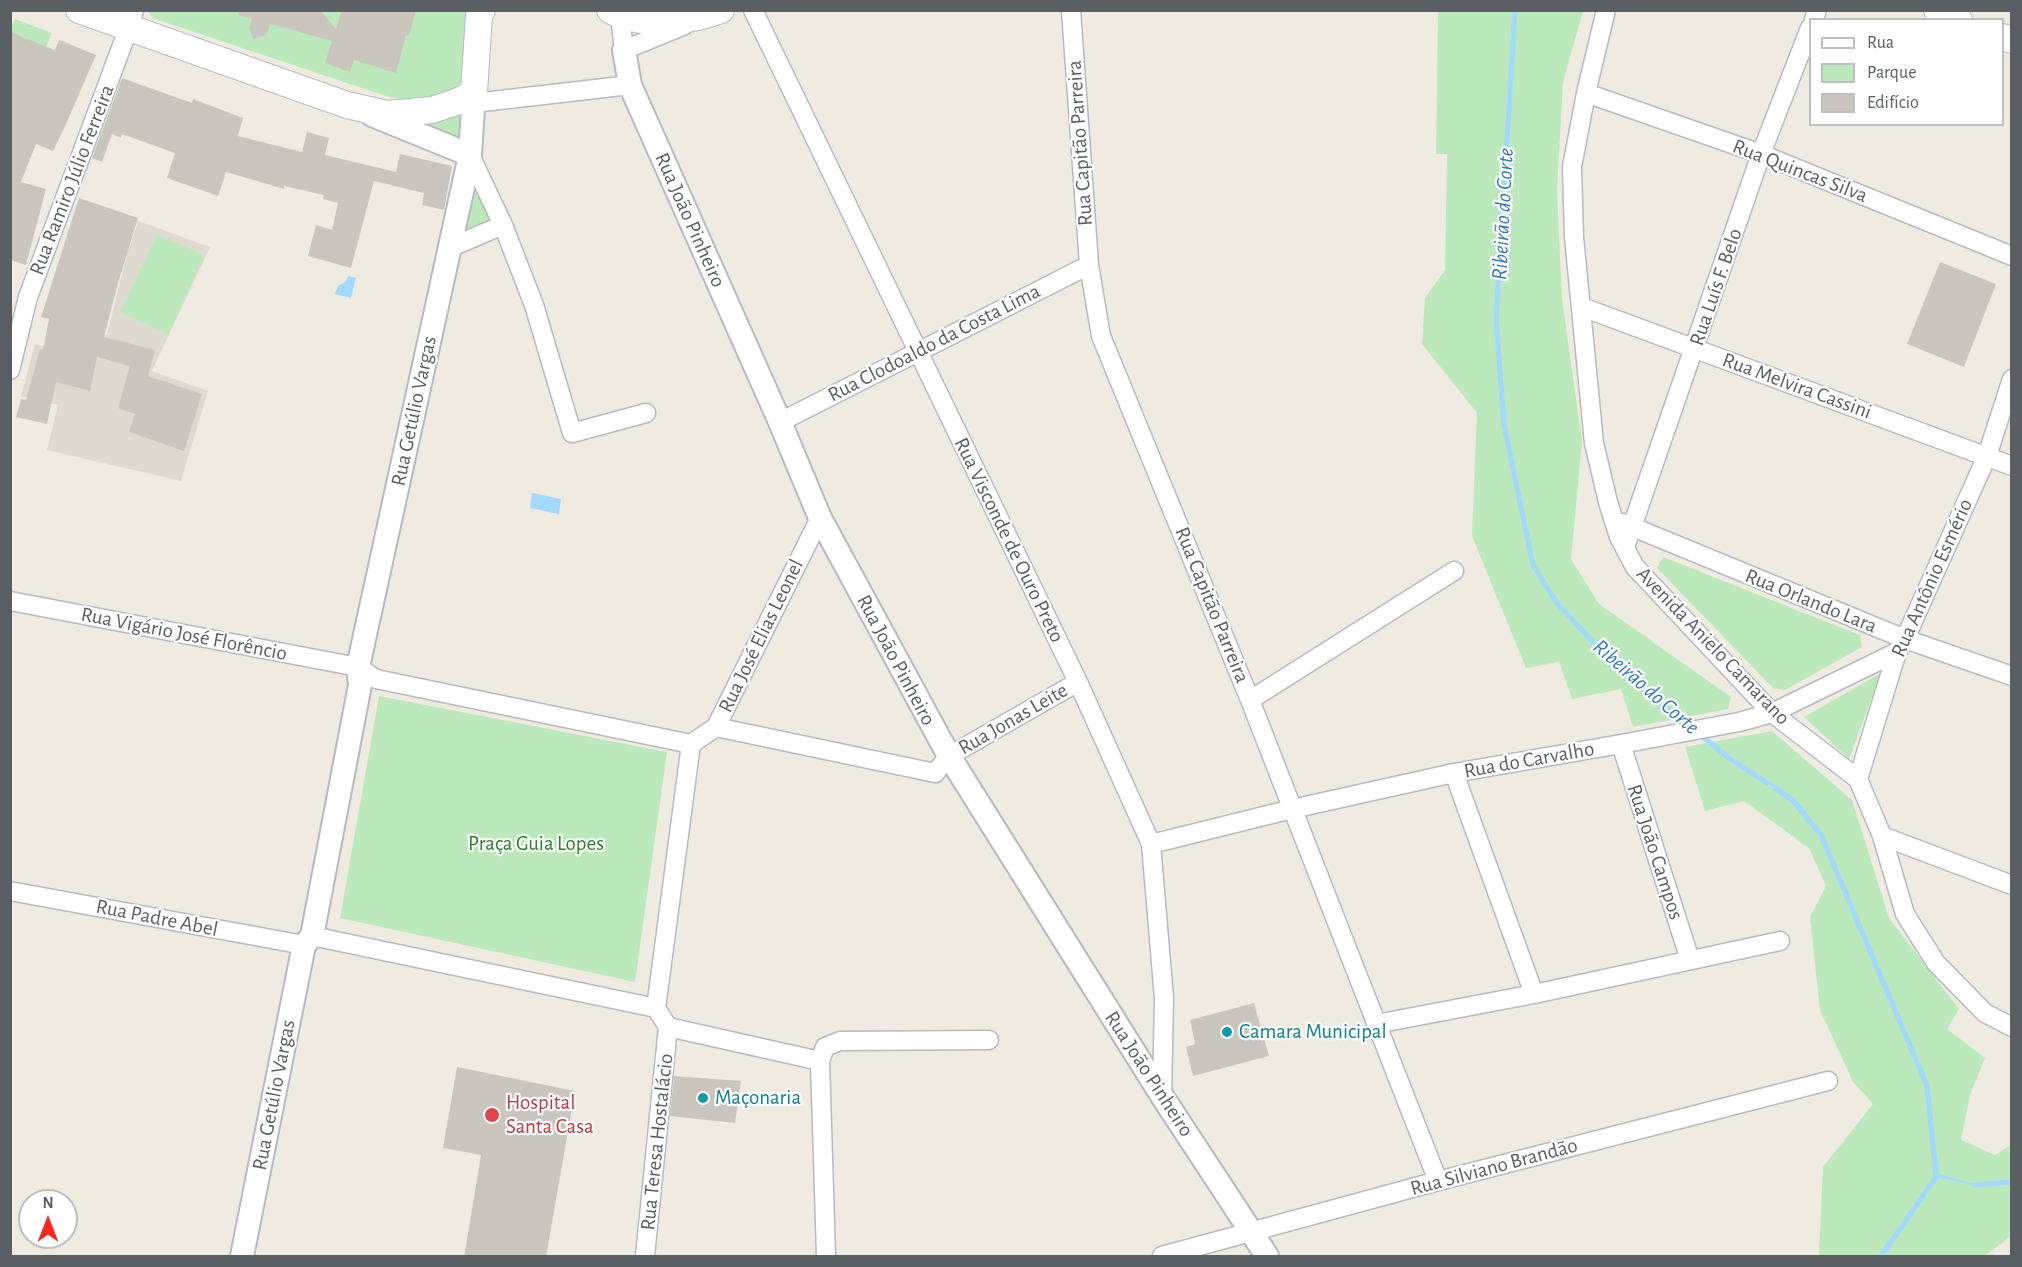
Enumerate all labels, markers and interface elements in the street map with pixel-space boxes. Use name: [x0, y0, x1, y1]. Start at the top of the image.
legend: [1809, 18, 2004, 126]
text: Rua: [1867, 34, 1894, 52]
street label: Rua Capitão Parreira: [1062, 59, 1098, 227]
text: Parque: [1867, 64, 1916, 82]
street label: Rua Ramiro Júlio Ferreira: [24, 81, 120, 279]
text: Edifício: [1867, 94, 1919, 112]
street label: Rua Quincas Silva: [1729, 134, 1871, 208]
water label: Ribeirão do Corte: [1486, 147, 1520, 281]
street label: Rua João Pinheiro: [649, 149, 731, 291]
street label: Rua Luís F. Belo: [1684, 225, 1748, 349]
street label: Rua Clodoaldo da Costa Lima: [824, 278, 1044, 408]
street label: Rua Getúlio Vargas: [386, 334, 442, 488]
street label: Rua Melvira Cassini: [1719, 347, 1875, 425]
street label: Rua Visconde de Ouro Preto: [948, 433, 1070, 647]
street label: Rua Antônio Esmério: [1886, 495, 1978, 661]
street label: Rua Capitão Parreira: [1169, 523, 1255, 687]
street label: Rua José Elias Leonel: [713, 555, 809, 717]
street label: Avenida Anielo Camarano: [1631, 562, 1795, 730]
street label: Rua Orlando Lara: [1741, 563, 1881, 639]
street label: Rua João Pinheiro: [851, 590, 941, 730]
street label: Rua Vigário José Florêncio: [79, 602, 289, 666]
water label: Ribeirão do Corte: [1587, 634, 1705, 740]
street label: Rua Jonas Leite: [954, 677, 1072, 761]
street label: Rua do Carvalho: [1462, 736, 1596, 784]
street label: Rua João Campos: [1621, 781, 1689, 923]
park label: Praça Guia Lopes: [468, 831, 604, 857]
street label: Rua Padre Abel: [94, 894, 220, 942]
street label: Rua João Pinheiro: [1099, 1007, 1199, 1141]
street label: Rua Getúlio Vargas: [247, 1018, 301, 1172]
place label: Camara Municipal: [1239, 1019, 1387, 1045]
marker: Camara Municipal: [1220, 1025, 1234, 1039]
street label: Rua Teresa Hostalácio: [635, 1052, 679, 1232]
place label: Maçonaria: [715, 1085, 801, 1111]
place label: Hospital Santa Casa: [506, 1090, 594, 1140]
marker: Maçonaria: [696, 1091, 710, 1105]
marker: Hospital Santa Casa: [483, 1106, 501, 1124]
street label: Rua Silviano Brandão: [1408, 1133, 1580, 1201]
north arrow: [18, 1189, 78, 1249]
text: N: [42, 1195, 54, 1211]

